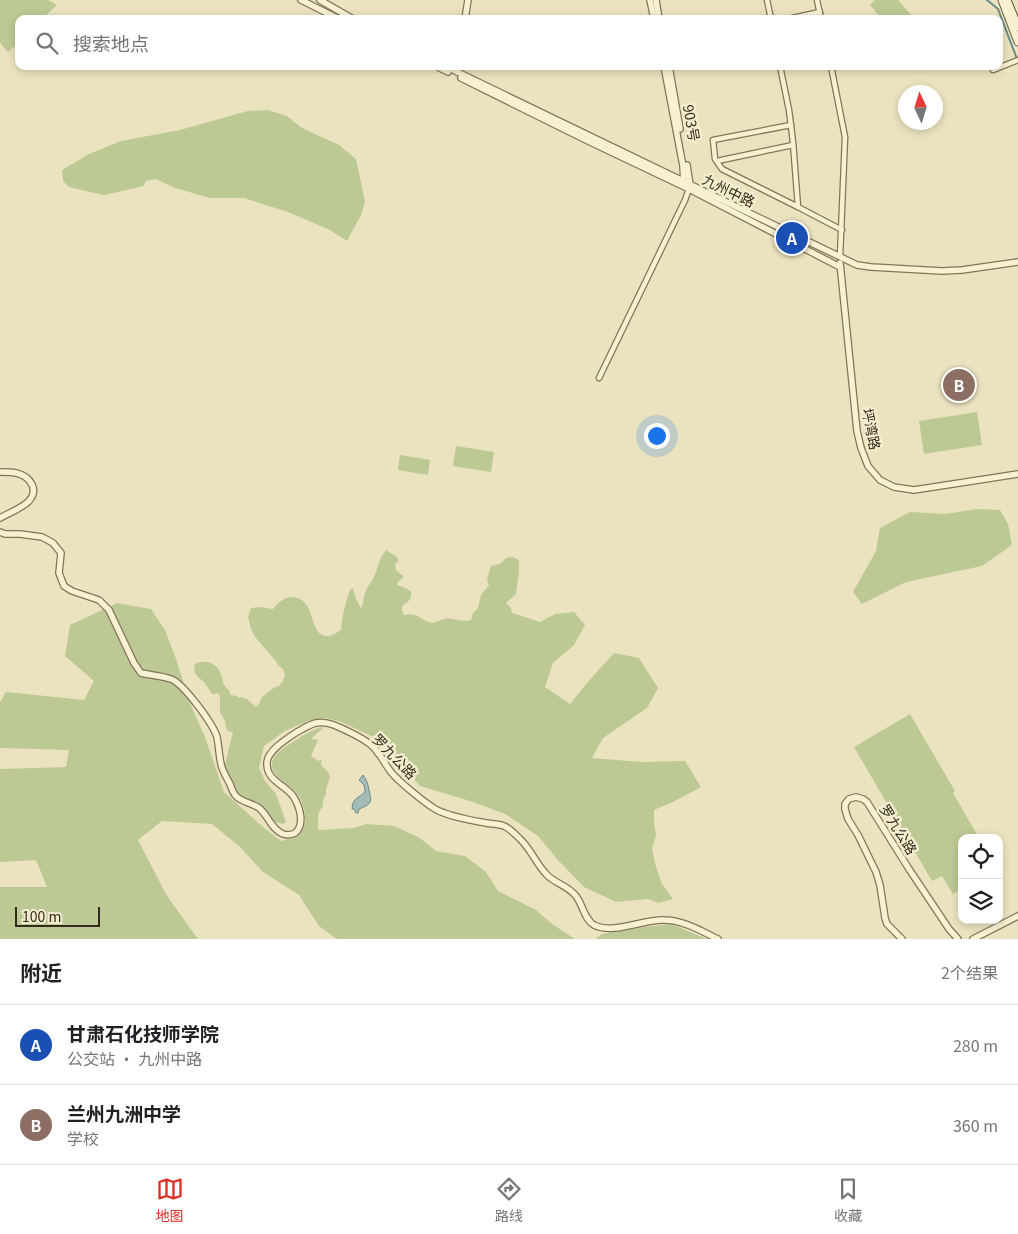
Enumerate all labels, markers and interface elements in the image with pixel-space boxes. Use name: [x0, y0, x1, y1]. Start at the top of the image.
search box: [15, 15, 1003, 70]
icon: search: [33, 29, 61, 57]
text: 搜索地点: [73, 29, 149, 56]
north arrow: [898, 85, 943, 130]
street label: 903号: [679, 103, 705, 143]
street label: 九州中路: [699, 169, 759, 211]
pin: A: [776, 219, 808, 257]
pin: B: [943, 366, 975, 404]
street label: 坪湾路: [858, 406, 886, 452]
your location: [644, 423, 670, 449]
street label: 罗九公路: [368, 729, 422, 783]
street label: 罗九公路: [876, 800, 922, 858]
map controls: [958, 834, 1003, 924]
button: locate: [958, 834, 1003, 879]
button: layers: [958, 879, 1003, 924]
scale bar: [15, 904, 100, 927]
text: 100 m: [22, 906, 61, 926]
text: 附近: [20, 957, 62, 987]
text: 2个结果: [941, 960, 998, 984]
text: 甘肃石化技师学院: [67, 1019, 219, 1046]
text: A: [31, 1033, 41, 1057]
text: 280 m: [953, 1033, 998, 1057]
text: 公交站 · 九州中路: [67, 1046, 202, 1070]
text: 兰州九洲中学: [67, 1099, 181, 1126]
text: B: [31, 1113, 41, 1137]
text: 360 m: [953, 1113, 998, 1137]
text: 学校: [67, 1126, 99, 1150]
tab: 地图: [156, 1175, 184, 1225]
tab: 路线: [495, 1175, 523, 1225]
tab: 收藏: [834, 1175, 862, 1225]

